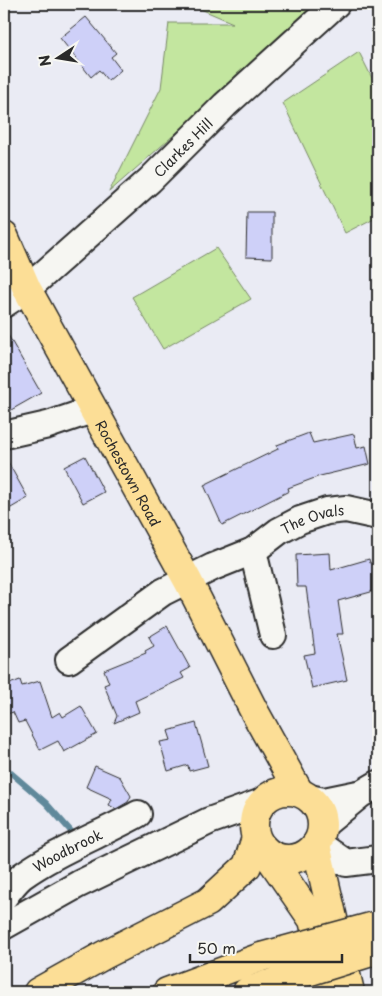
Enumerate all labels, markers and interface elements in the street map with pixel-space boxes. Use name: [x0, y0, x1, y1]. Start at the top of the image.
north arrow: [32, 32, 82, 82]
text: N: [33, 53, 56, 68]
street label: Clarkes Hill: [148, 113, 217, 182]
street label: Rochestown Road: [91, 416, 166, 530]
street label: The Ovals: [277, 499, 345, 539]
street label: Woodbrook: [28, 823, 106, 877]
scale bar: [190, 931, 342, 963]
text: 50 m: [197, 936, 236, 959]

